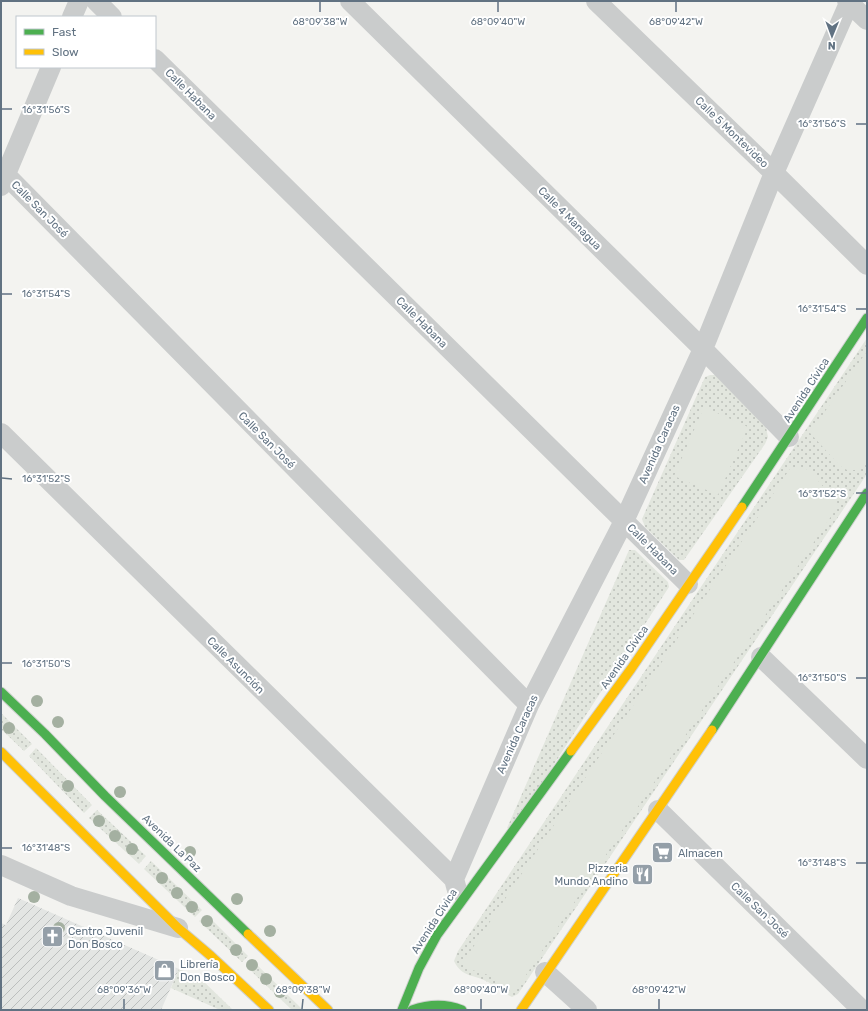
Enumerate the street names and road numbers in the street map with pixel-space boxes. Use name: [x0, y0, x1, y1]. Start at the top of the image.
street label: Calle Habana: [162, 66, 219, 123]
street label: Calle 5 Montevideo: [692, 94, 771, 171]
street label: Calle San José: [9, 178, 71, 240]
street label: Calle 4 Managua: [535, 184, 604, 253]
street label: Calle Habana: [393, 294, 450, 351]
street label: Avenida Cívica: [781, 355, 832, 425]
street label: Avenida Caracas: [636, 402, 683, 486]
street label: Calle San José: [236, 409, 298, 471]
street label: Calle Habana: [624, 521, 681, 578]
street label: Avenida Cívica: [598, 623, 651, 692]
street label: Calle Asunción: [204, 634, 267, 697]
street label: Avenida Caracas: [494, 692, 541, 776]
street label: Avenida La Paz: [139, 812, 204, 875]
street label: Calle San José: [728, 880, 791, 941]
street label: Avenida Cívica: [409, 886, 460, 956]

